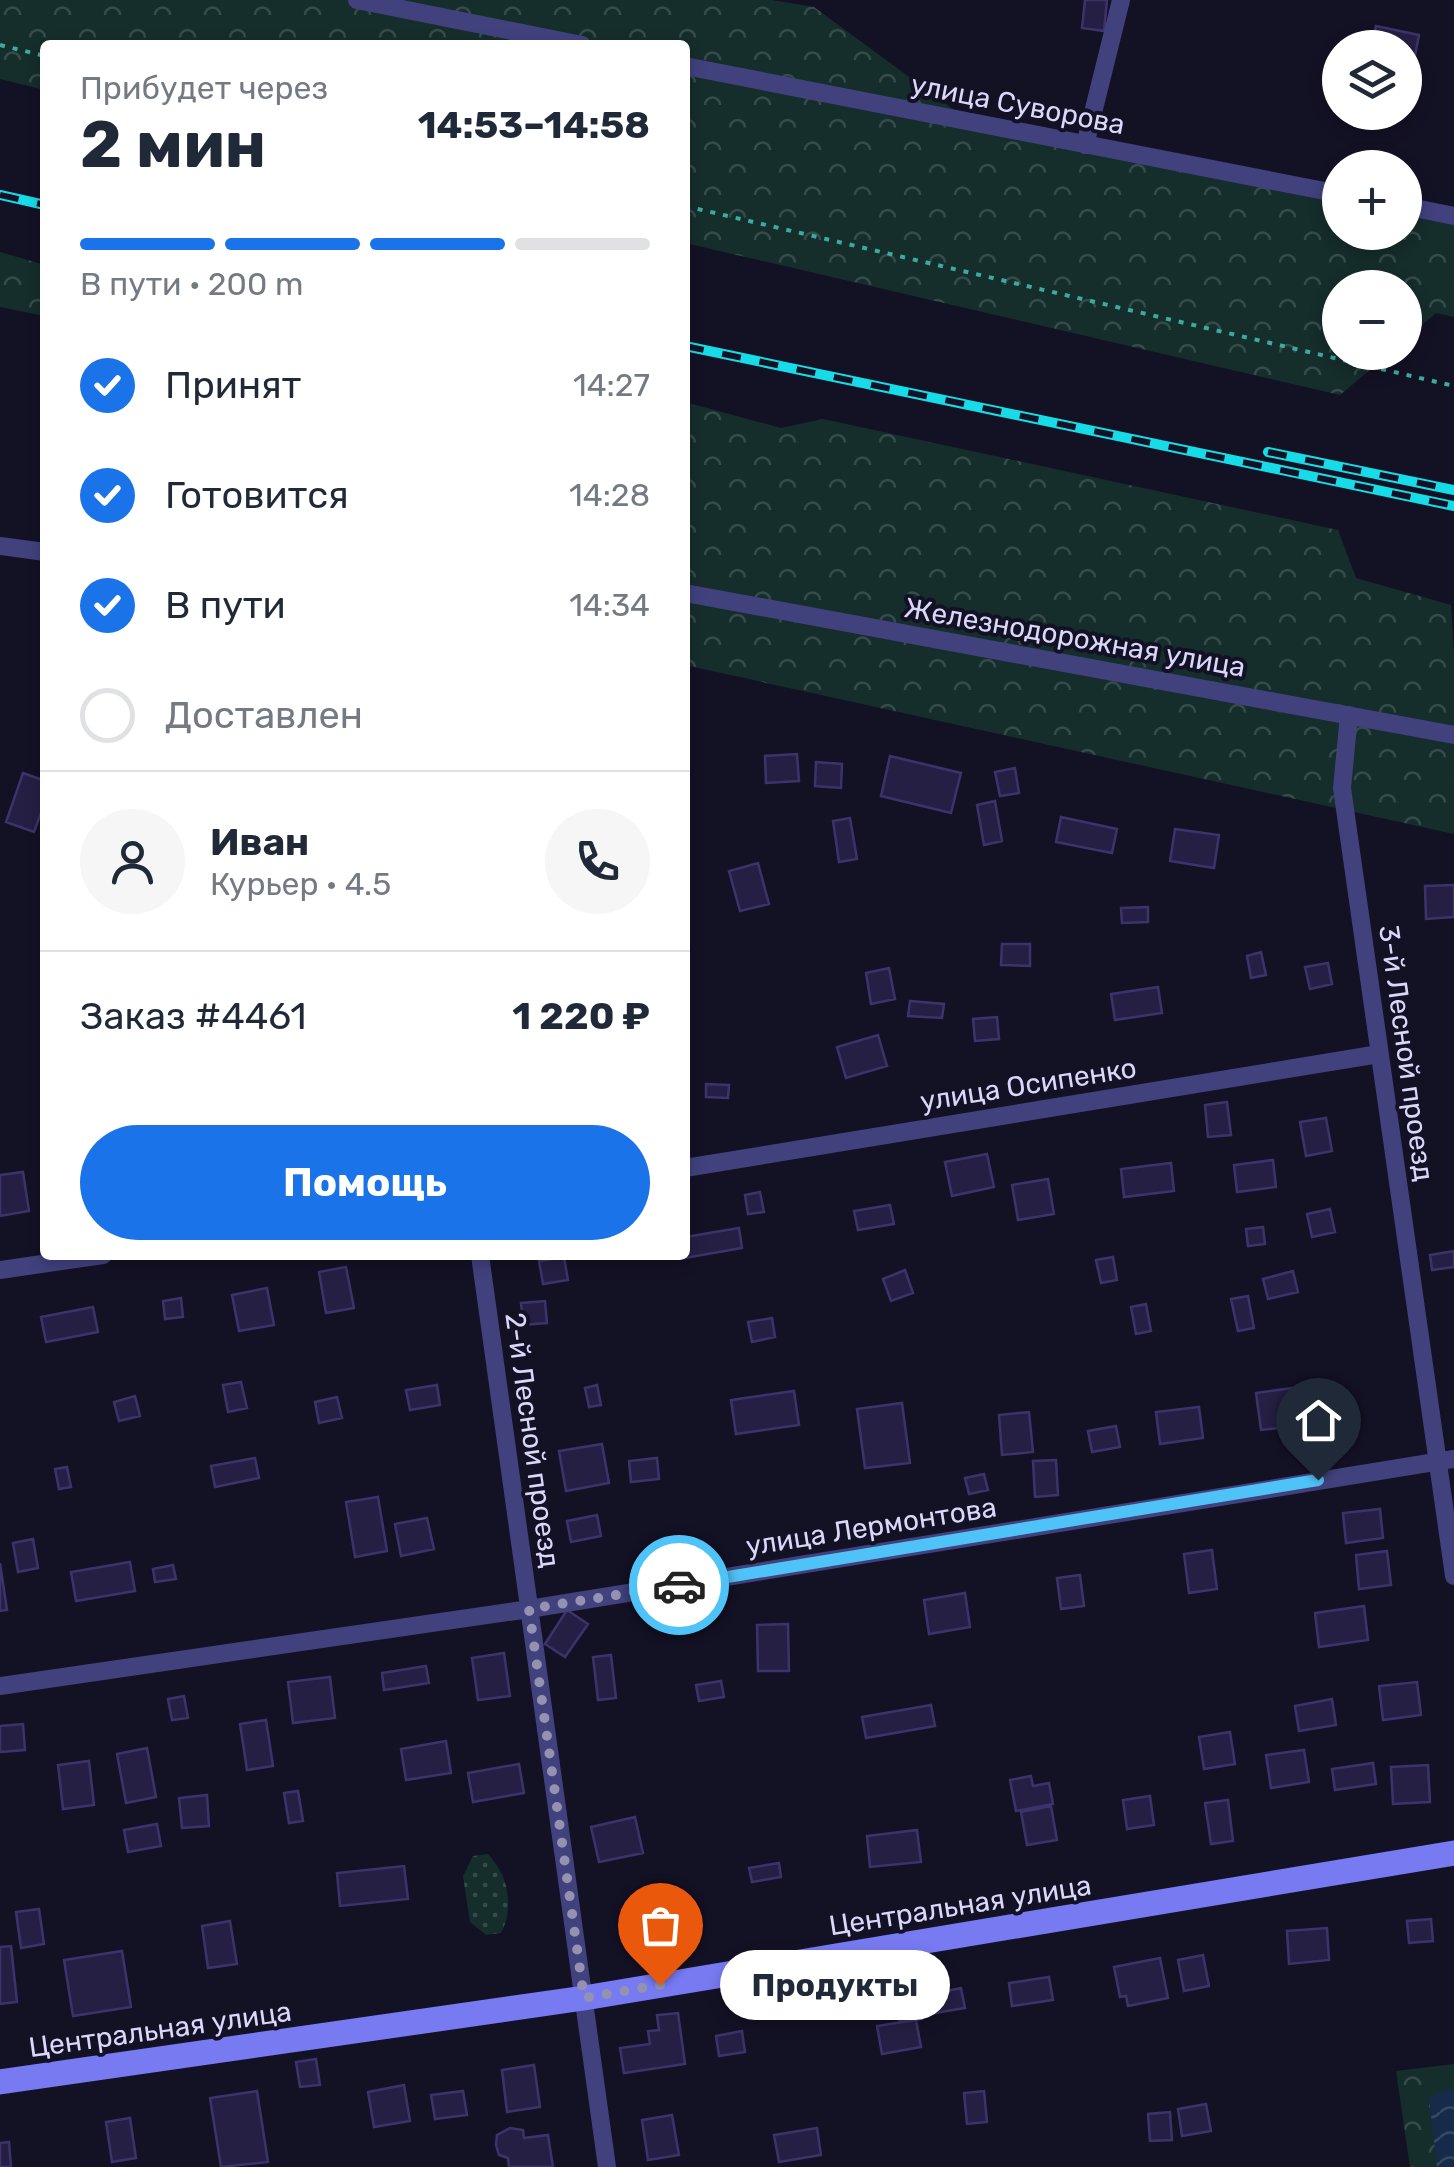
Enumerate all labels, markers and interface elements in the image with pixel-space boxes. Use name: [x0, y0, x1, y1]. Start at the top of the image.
map controls: [1322, 30, 1422, 370]
button: layers: [1322, 30, 1422, 130]
street label: улица Суворова: [908, 68, 1128, 141]
text: Прибудет через: [80, 69, 328, 107]
text: 14:53–14:58: [418, 102, 650, 148]
text: 2 мин: [80, 106, 266, 183]
button: +: [1322, 150, 1422, 250]
text: В пути · 200 m: [80, 265, 304, 303]
button: −: [1322, 270, 1422, 370]
icon: check: [80, 358, 135, 413]
text: Принят: [165, 362, 301, 408]
text: 14:27: [573, 366, 650, 404]
icon: check: [80, 468, 135, 523]
text: Готовится: [165, 472, 349, 518]
text: 14:28: [569, 476, 650, 514]
icon: check: [80, 578, 135, 633]
text: В пути: [165, 582, 286, 628]
text: 14:34: [569, 586, 650, 624]
street label: Железнодорожная улица: [902, 591, 1248, 684]
text: Доставлен: [165, 692, 363, 738]
button: person: [80, 809, 185, 914]
button: phone: [545, 809, 650, 914]
text: Иван: [210, 819, 309, 865]
text: Курьер · 4.5: [210, 865, 391, 903]
street label: 3-й Лесной проезд: [1372, 923, 1441, 1183]
text: Заказ #4461: [80, 993, 307, 1039]
text: 1 220 ₽: [512, 993, 650, 1039]
street label: улица Осипенко: [918, 1051, 1139, 1118]
button: Помощь: [80, 1125, 650, 1240]
street label: 2-й Лесной проезд: [498, 1310, 567, 1570]
pin: [1276, 1378, 1361, 1481]
icon: home: [1291, 1393, 1346, 1448]
street label: улица Лермонтова: [743, 1490, 999, 1563]
courier: [629, 1535, 729, 1635]
icon: car: [652, 1558, 707, 1613]
street label: Центральная улица: [827, 1868, 1094, 1943]
pin: [618, 1883, 703, 1986]
icon: bag: [633, 1898, 688, 1953]
callout: Продукты: [720, 1950, 950, 2020]
text: Продукты: [752, 1966, 918, 2004]
street label: Центральная улица: [27, 1995, 294, 2064]

